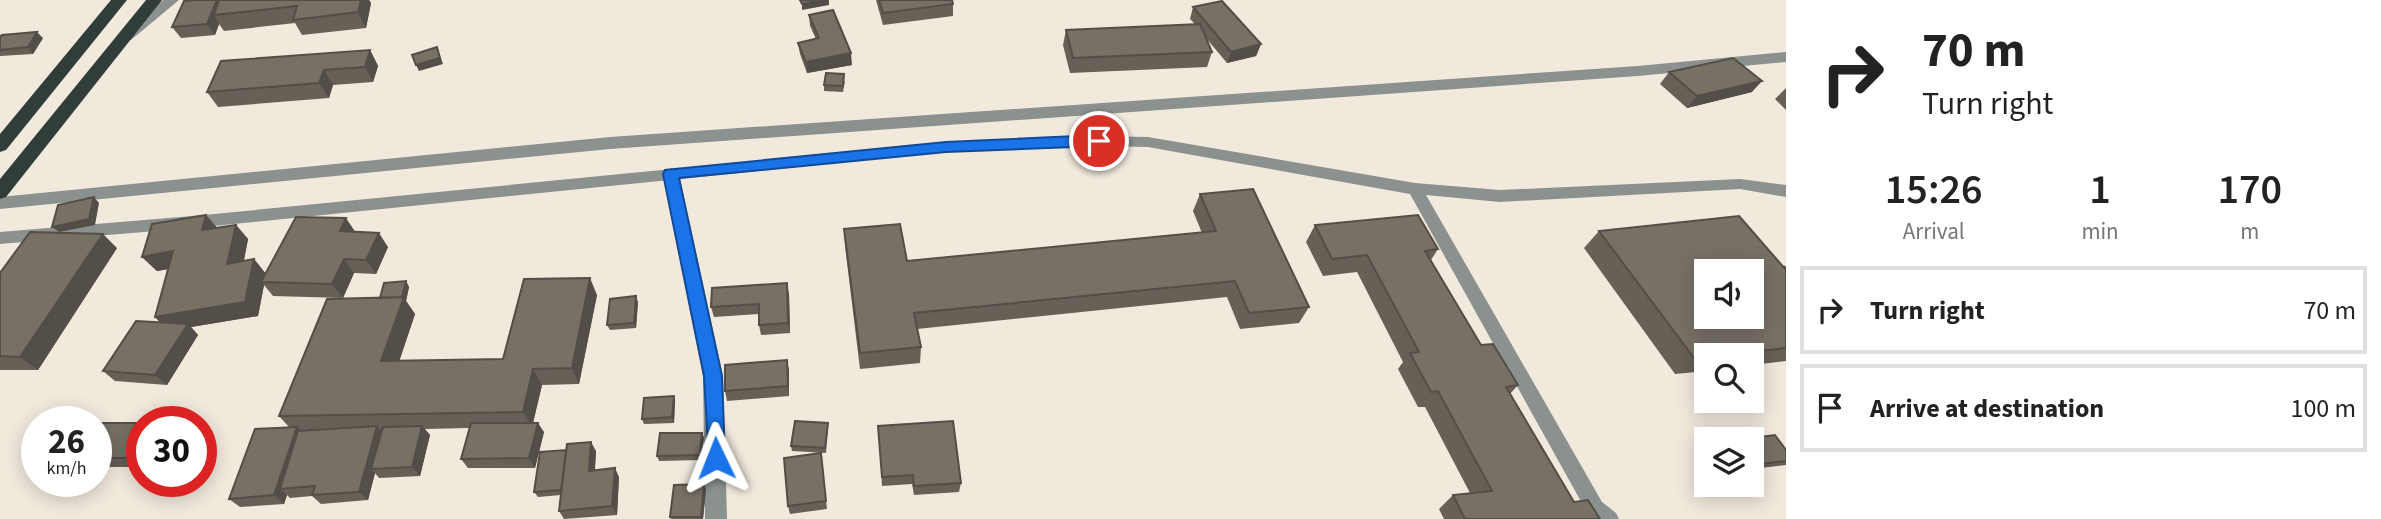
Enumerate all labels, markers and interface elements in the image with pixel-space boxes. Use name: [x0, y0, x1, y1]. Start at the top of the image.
text: 70 m: [1922, 16, 2026, 86]
icon: right: [1807, 28, 1898, 119]
text: Turn right: [1922, 81, 2053, 127]
pin: [1069, 111, 1129, 171]
icon: arrive: [1080, 122, 1118, 160]
text: 15:26: [1885, 160, 1983, 220]
text: 1: [2089, 160, 2111, 220]
text: 170: [2218, 160, 2282, 220]
text: Arrival: [1903, 215, 1965, 248]
text: min: [2081, 215, 2119, 248]
text: m: [2240, 215, 2259, 248]
map controls: [1694, 259, 1764, 497]
button: sound: [1694, 259, 1764, 329]
icon: right: [1811, 291, 1849, 329]
text: Turn right: [1870, 292, 1985, 329]
text: 70 m: [2303, 292, 2356, 329]
button: search: [1694, 343, 1764, 413]
icon: arrive: [1811, 389, 1849, 427]
text: Arrive at destination: [1870, 390, 2104, 427]
text: 100 m: [2290, 390, 2356, 427]
speed limit sign: 30: [126, 406, 217, 497]
text: 26: [48, 417, 85, 467]
position arrow: [679, 421, 753, 495]
button: layers: [1694, 427, 1764, 497]
text: km/h: [47, 456, 86, 481]

